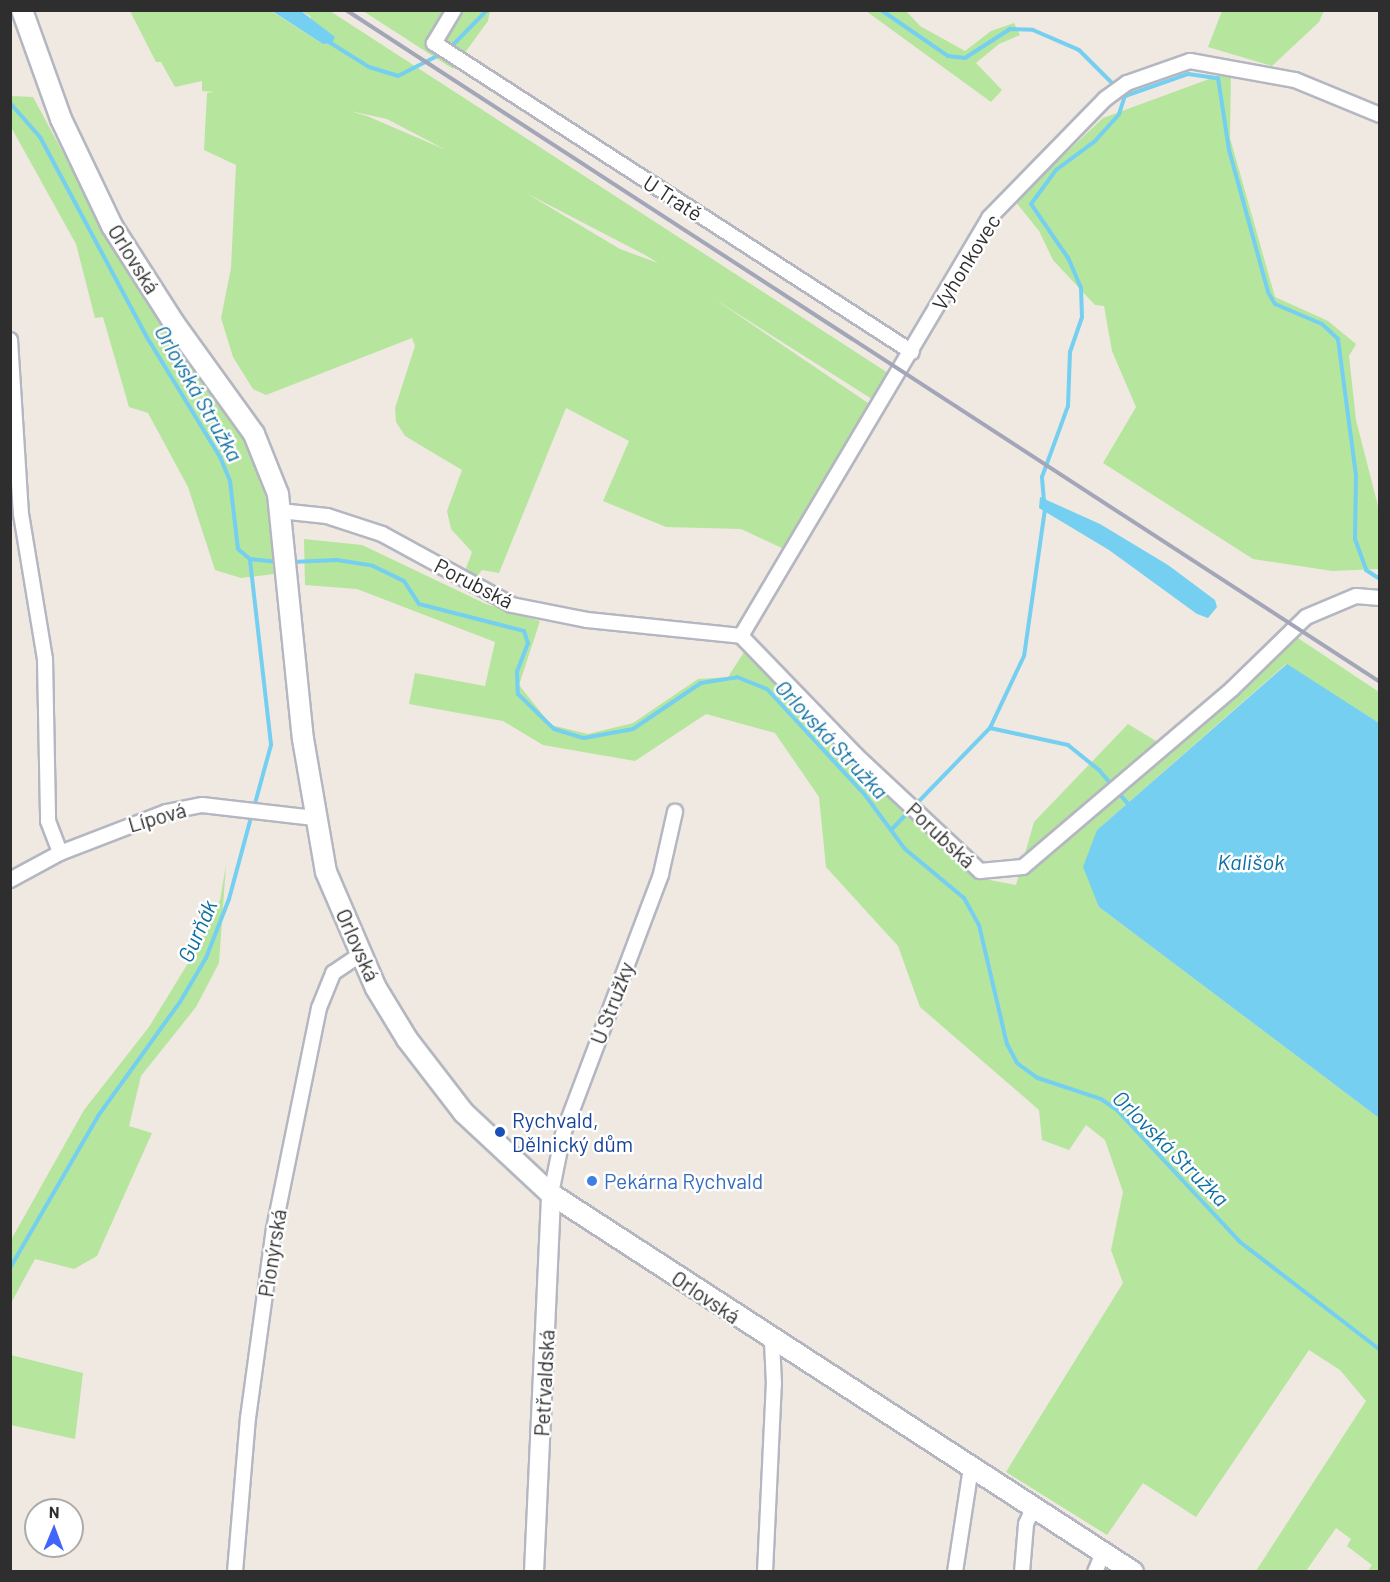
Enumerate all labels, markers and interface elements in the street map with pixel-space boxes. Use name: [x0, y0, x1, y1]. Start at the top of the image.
street label: U Tratě: [639, 170, 707, 226]
street label: Vyhonkovec: [927, 209, 1005, 315]
street label: Orlovská: [103, 220, 165, 298]
water label: Orlovská Stružka: [149, 320, 249, 466]
street label: Porubská: [430, 552, 518, 614]
water label: Orlovská Stružka: [770, 674, 894, 804]
street label: Lípová: [125, 797, 189, 837]
street label: Porubská: [901, 797, 981, 873]
water label: Kališok: [1217, 849, 1285, 875]
water label: Gurňák: [172, 896, 222, 966]
street label: Orlovská: [331, 905, 385, 985]
street label: U Stružky: [585, 958, 639, 1048]
water label: Orlovská Stružka: [1107, 1084, 1235, 1212]
place label: Rychvald, Dělnický dům: [512, 1107, 633, 1157]
marker: Rychvald, Dělnický dům: [493, 1125, 507, 1139]
place label: Pekárna Rychvald: [604, 1168, 763, 1194]
marker: Pekárna Rychvald: [585, 1174, 599, 1188]
street label: Pionýrská: [253, 1207, 291, 1299]
street label: Orlovská: [667, 1265, 745, 1329]
street label: Petřvaldská: [529, 1329, 559, 1437]
north arrow: [24, 1498, 84, 1558]
text: N: [49, 1502, 60, 1521]

